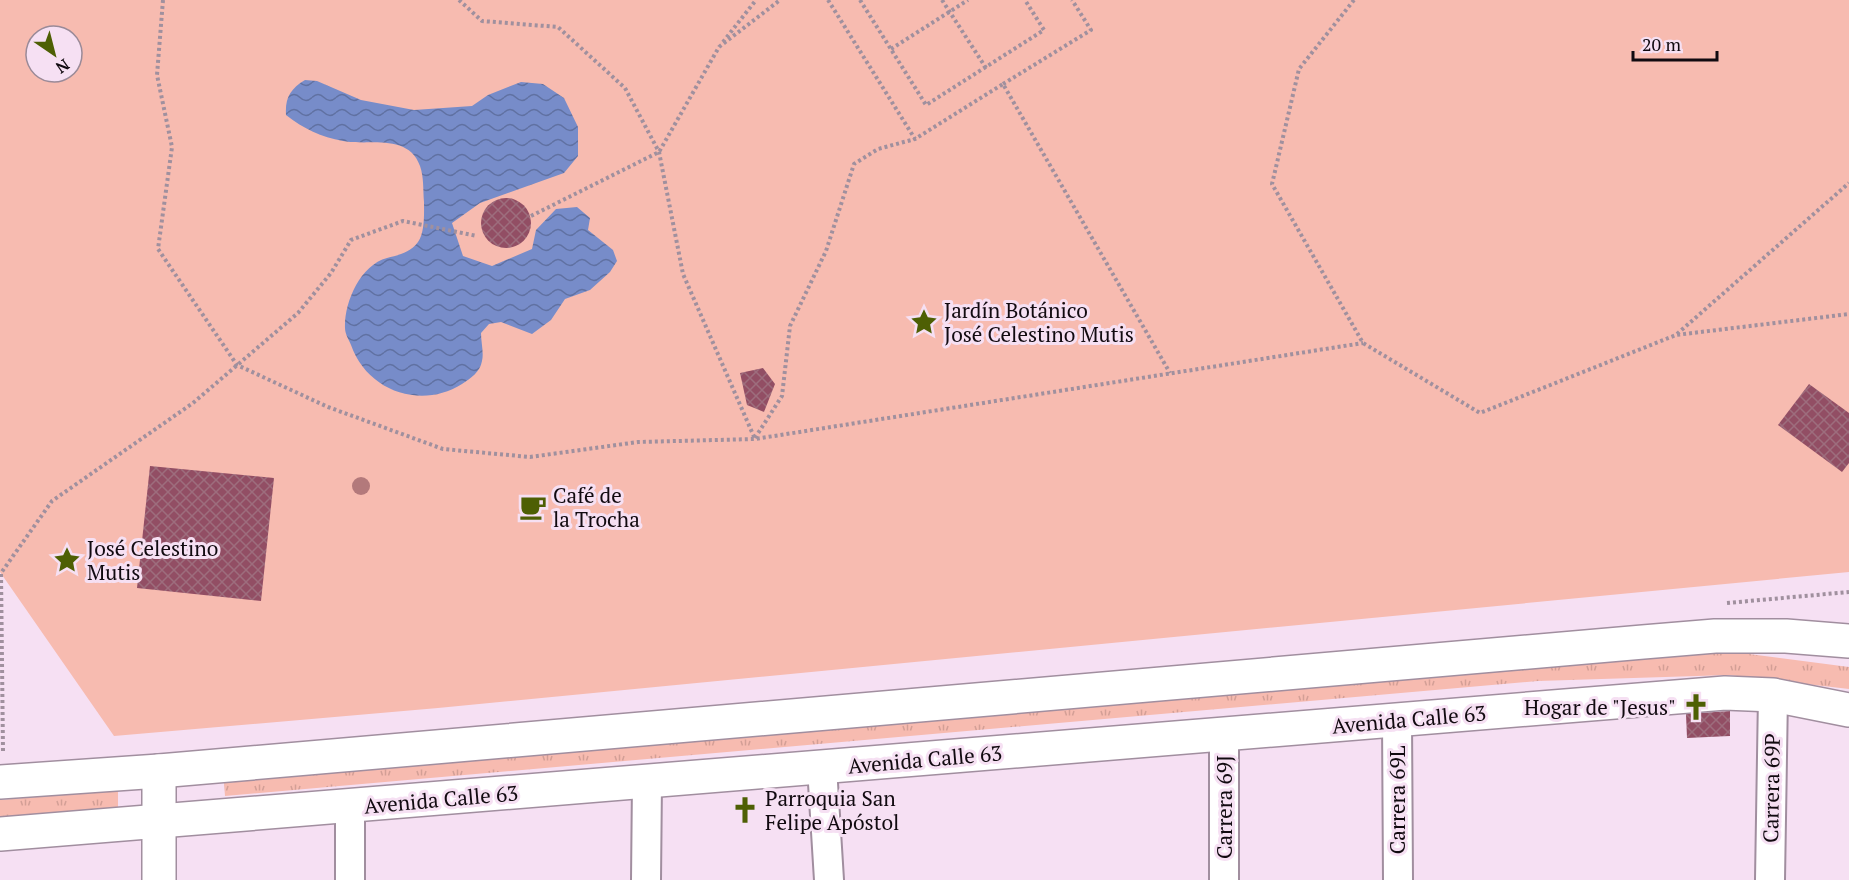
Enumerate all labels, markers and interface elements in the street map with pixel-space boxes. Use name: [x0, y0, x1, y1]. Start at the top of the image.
north arrow: [24, 24, 84, 84]
scale bar: [1633, 24, 1717, 62]
text: 20 m: [1642, 32, 1682, 56]
text: N: [51, 54, 74, 79]
place label: Jardín Botánico José Celestino Mutis: [944, 296, 1134, 348]
place icon: Jardín Botánico José Celestino Mutis: [909, 307, 939, 337]
place label: Café de la Trocha: [553, 481, 640, 533]
cafe icon: Café de la Trocha: [518, 492, 548, 522]
place label: José Celestino Mutis: [87, 534, 218, 586]
place icon: José Celestino Mutis: [52, 545, 82, 575]
church icon: Hogar de "Jesus": [1681, 692, 1711, 722]
place label: Hogar de "Jesus": [1524, 693, 1676, 721]
street label: Avenida Calle 63: [1331, 698, 1487, 740]
street label: Carrera 69P: [1756, 733, 1786, 843]
street label: Avenida Calle 63: [847, 738, 1003, 780]
street label: Carrera 69L: [1383, 745, 1411, 854]
street label: Carrera 69J: [1210, 755, 1238, 859]
street label: Avenida Calle 63: [363, 778, 519, 820]
place label: Parroquia San Felipe Apóstol: [765, 784, 899, 836]
church icon: Parroquia San Felipe Apóstol: [730, 795, 760, 825]

